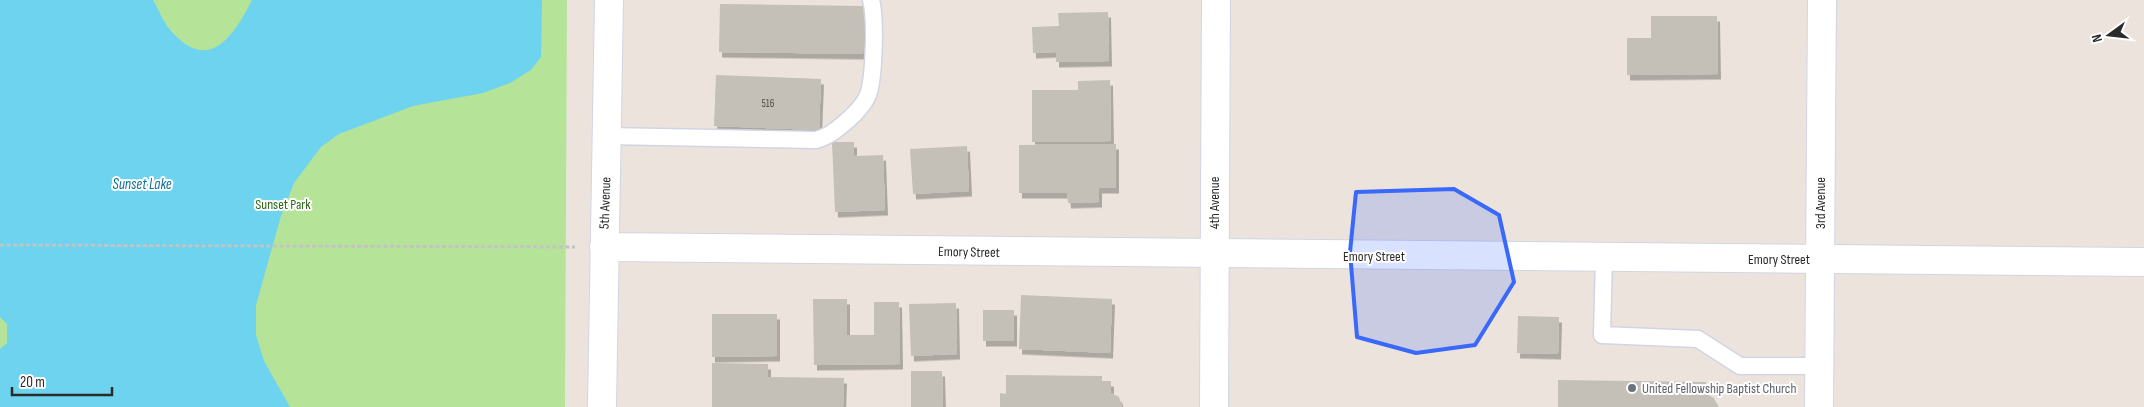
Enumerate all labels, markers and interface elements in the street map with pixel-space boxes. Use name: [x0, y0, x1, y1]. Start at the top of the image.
north arrow: [2084, 10, 2134, 60]
text: N: [2088, 32, 2106, 44]
house number: 516: [761, 97, 775, 110]
water label: Sunset Lake: [112, 175, 172, 194]
street label: 5th Avenue: [596, 177, 614, 229]
street label: 4th Avenue: [1206, 177, 1223, 229]
street label: 3rd Avenue: [1812, 177, 1829, 229]
park label: Sunset Park: [255, 196, 311, 213]
street label: Emory Street: [938, 243, 1000, 261]
street label: Emory Street: [1343, 248, 1405, 265]
street label: Emory Street: [1748, 251, 1810, 268]
scale bar: [12, 364, 112, 396]
text: 20 m: [20, 373, 45, 392]
place label: United Fellowship Baptist Church: [1642, 380, 1796, 397]
marker: United Fellowship Baptist Church: [1626, 382, 1638, 394]

